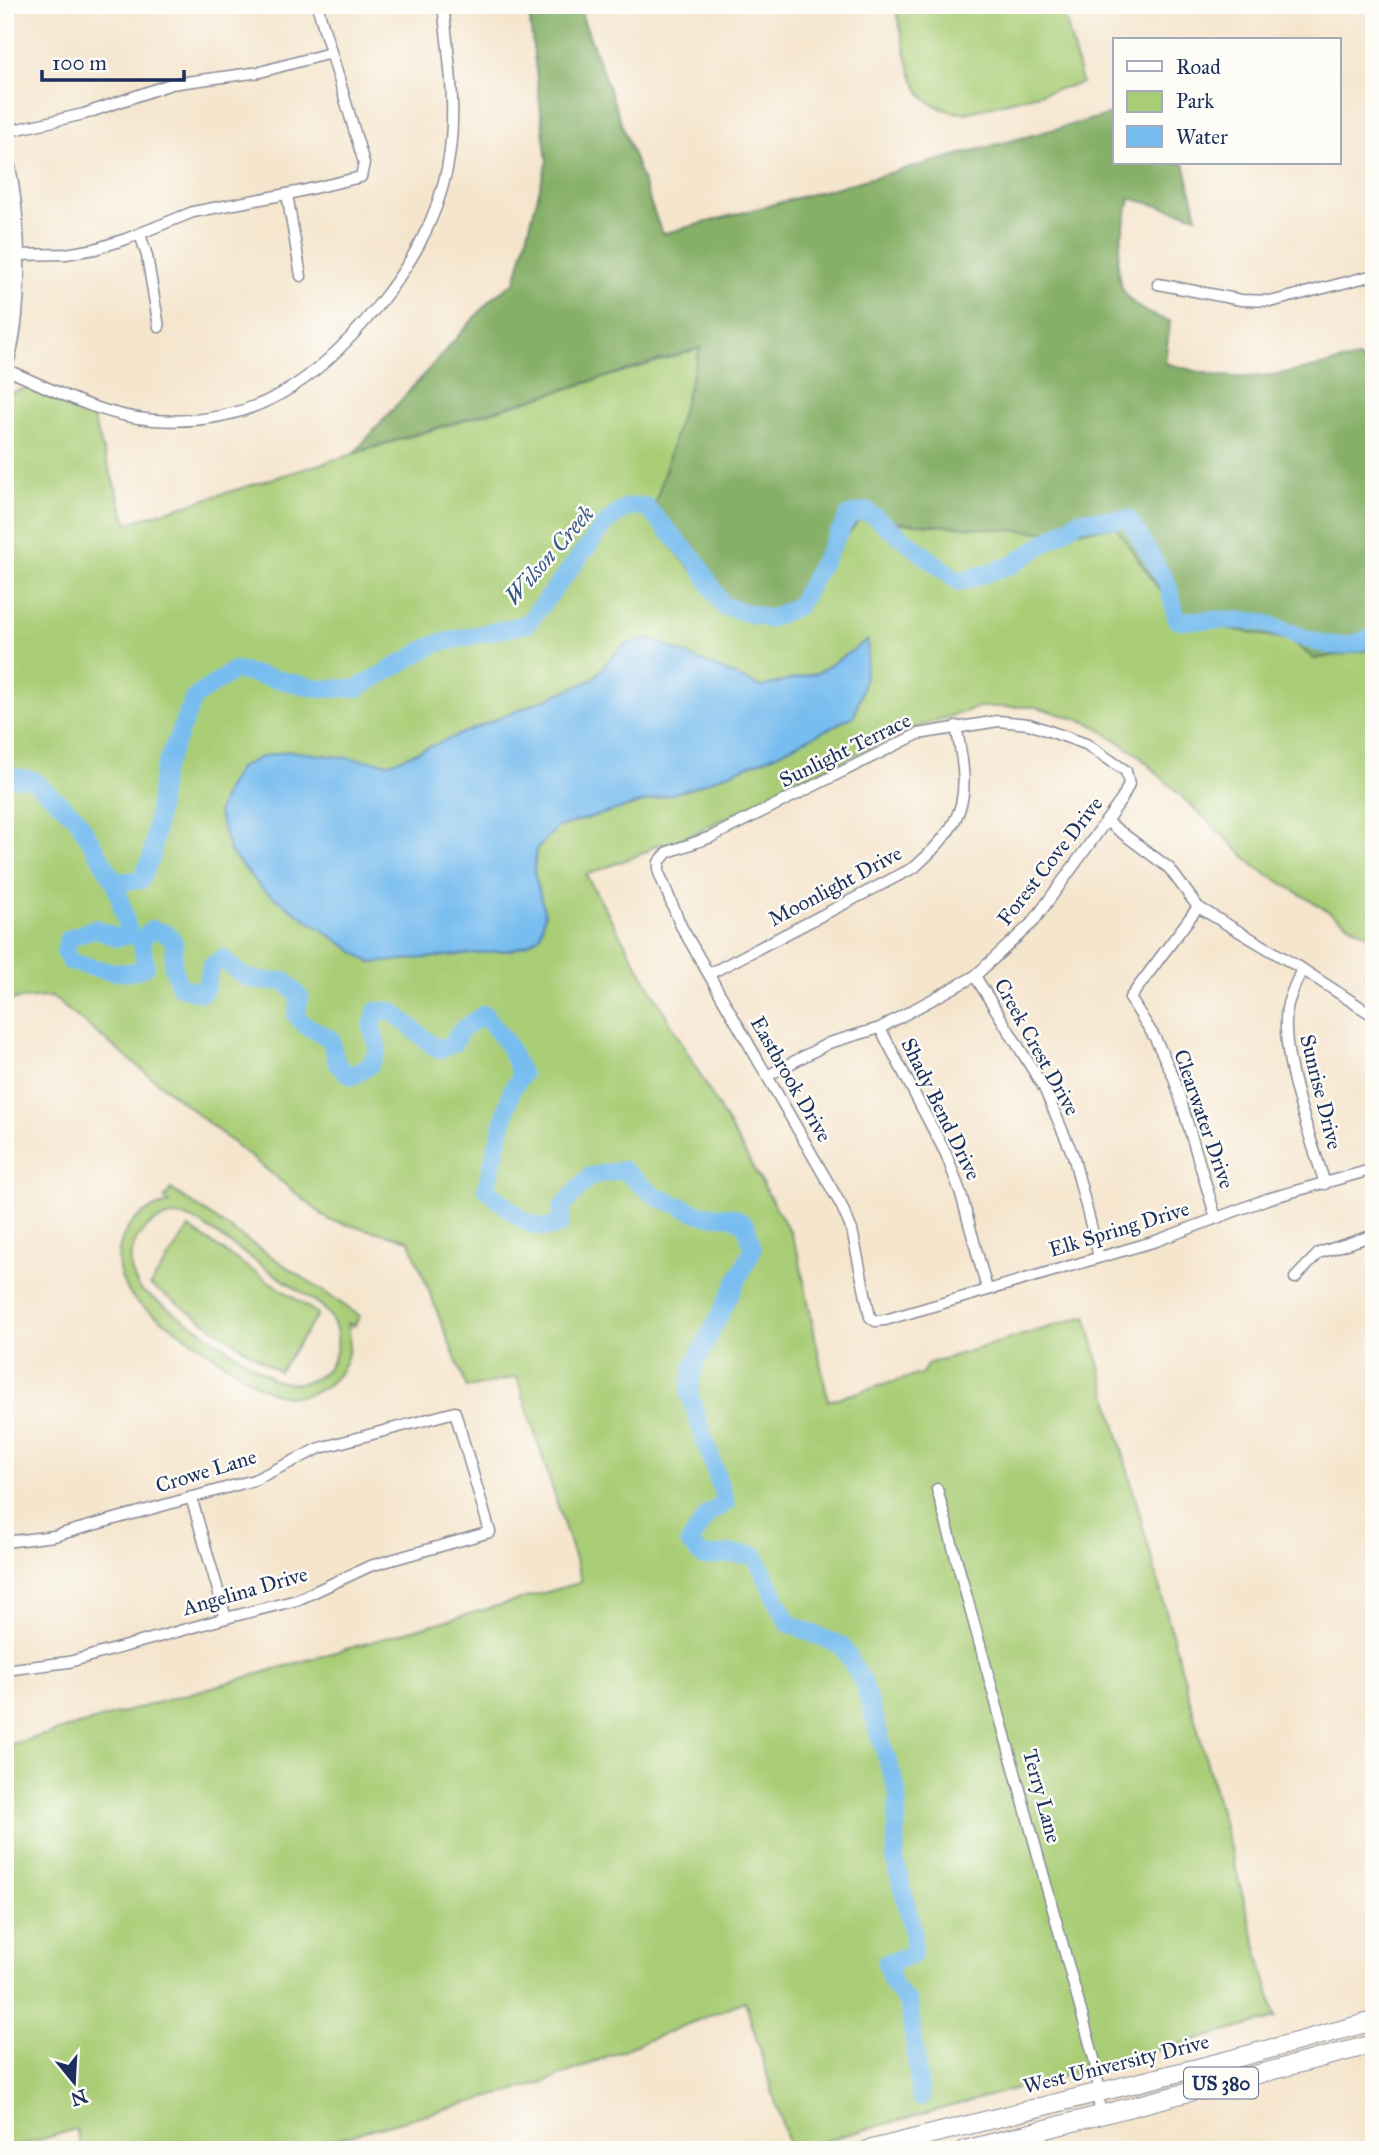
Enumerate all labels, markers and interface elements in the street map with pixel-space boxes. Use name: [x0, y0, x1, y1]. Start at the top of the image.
scale bar: [42, 38, 184, 82]
legend: [1113, 38, 1340, 164]
text: 100 m: [52, 50, 107, 76]
text: Road: [1176, 54, 1221, 80]
text: Park: [1176, 88, 1214, 114]
text: Water: [1176, 124, 1228, 150]
water label: Wilson Creek: [498, 500, 600, 610]
street label: Sunlight Terrace: [775, 707, 915, 793]
street label: Forest Cove Drive: [992, 791, 1109, 931]
street label: Moonlight Drive: [764, 840, 906, 932]
street label: Creek Crest Drive: [989, 974, 1086, 1120]
street label: Eastbrook Drive: [744, 1011, 838, 1147]
street label: Sunrise Drive: [1294, 1032, 1348, 1153]
street label: Shady Bend Drive: [895, 1034, 987, 1185]
street label: Clearwater Drive: [1168, 1046, 1240, 1192]
street label: Elk Spring Drive: [1046, 1195, 1193, 1263]
street label: Crowe Lane: [152, 1443, 260, 1499]
street label: Angelina Drive: [179, 1561, 311, 1622]
street label: Terry Lane: [1017, 1746, 1067, 1846]
street label: West University Drive: [1020, 2028, 1212, 2100]
north arrow: [38, 2046, 108, 2116]
road number: US 380: [1184, 2068, 1258, 2098]
text: N: [68, 2084, 90, 2111]

